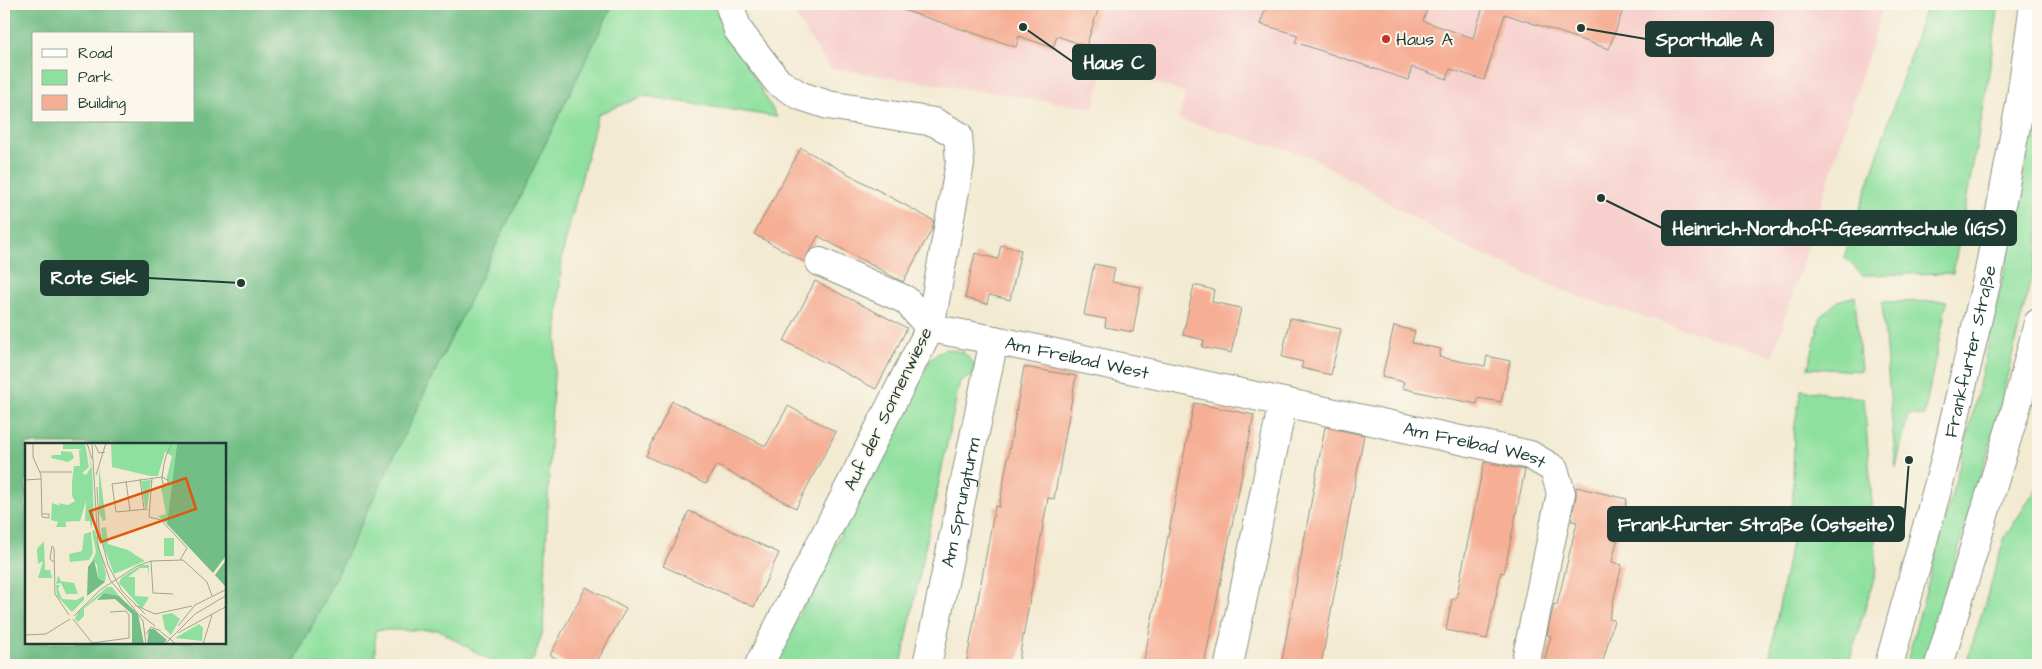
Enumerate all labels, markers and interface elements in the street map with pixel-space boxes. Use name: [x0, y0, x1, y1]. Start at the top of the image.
callout: Sporthalle A: [1646, 22, 1773, 56]
place label: Haus A: [1396, 27, 1453, 52]
text: Sporthalle A: [1655, 27, 1763, 54]
legend: [32, 32, 195, 122]
marker: Haus A: [1380, 33, 1392, 45]
text: Road: [78, 43, 113, 64]
callout: Haus C: [1073, 45, 1155, 79]
text: Haus C: [1083, 50, 1145, 77]
text: Park: [78, 67, 113, 88]
text: Building: [78, 93, 126, 115]
callout: Heinrich-Nordhoff-Gesamtschule (IGS): [1662, 211, 2016, 245]
text: Heinrich-Nordhoff-Gesamtschule (IGS): [1672, 216, 2006, 243]
callout: Rote Siek: [41, 261, 148, 295]
street label: Frankfurter Straße: [1938, 263, 2002, 440]
text: Rote Siek: [51, 265, 138, 292]
street label: Auf der Sonnenwiese: [838, 323, 939, 495]
street label: Am Freibad West: [1003, 330, 1152, 386]
street label: Am Freibad West: [1401, 416, 1552, 475]
street label: Am Sprungturm: [935, 435, 986, 570]
inset map: [25, 443, 226, 644]
callout: Frankfurter Straße (Ostseite): [1608, 507, 1904, 541]
text: Frankfurter Straße (Ostseite): [1618, 512, 1894, 539]

